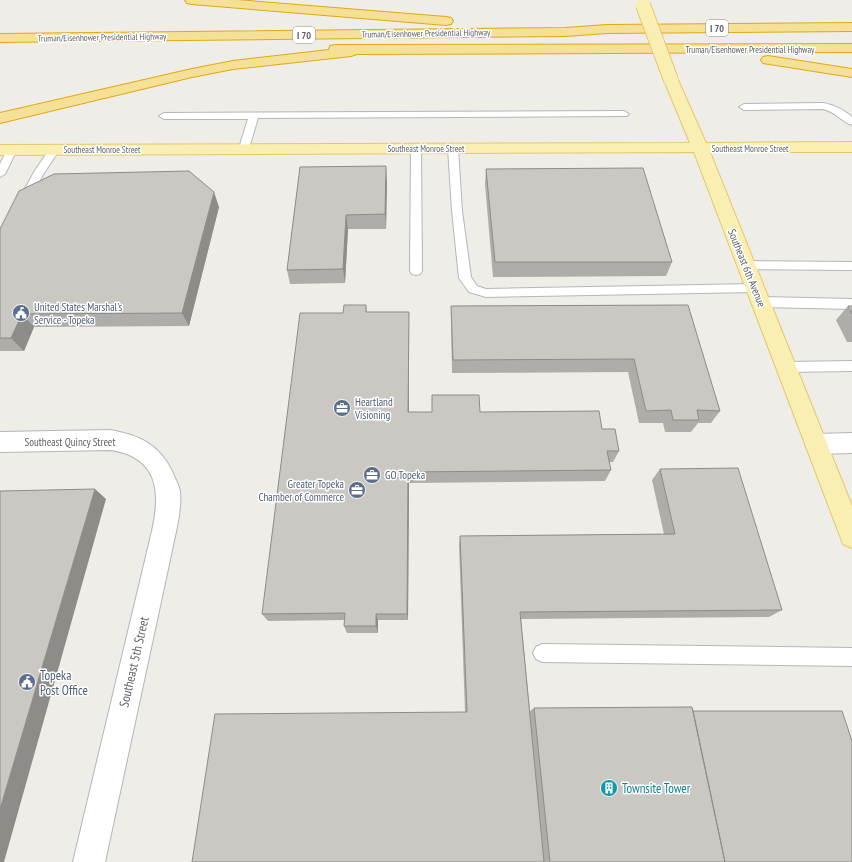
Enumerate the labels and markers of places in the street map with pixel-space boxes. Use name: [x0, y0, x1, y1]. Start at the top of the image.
place label: United States Marshal's Service - Topeka: [34, 300, 123, 327]
public building icon: United States Marshal's Service - Topeka: [11, 303, 31, 323]
place label: Heartland Visioning: [354, 395, 393, 422]
office icon: Heartland Visioning: [332, 398, 352, 418]
office icon: GO Topeka: [362, 465, 382, 485]
place label: GO Topeka: [385, 468, 425, 482]
place label: Greater Topeka Chamber of Commerce: [258, 477, 344, 504]
office icon: Greater Topeka Chamber of Commerce: [347, 480, 367, 500]
place label: Topeka Post Office: [40, 667, 88, 699]
public building icon: Topeka Post Office: [17, 672, 37, 692]
building icon: Townsite Tower: [599, 778, 619, 798]
place label: Townsite Tower: [622, 780, 691, 797]

